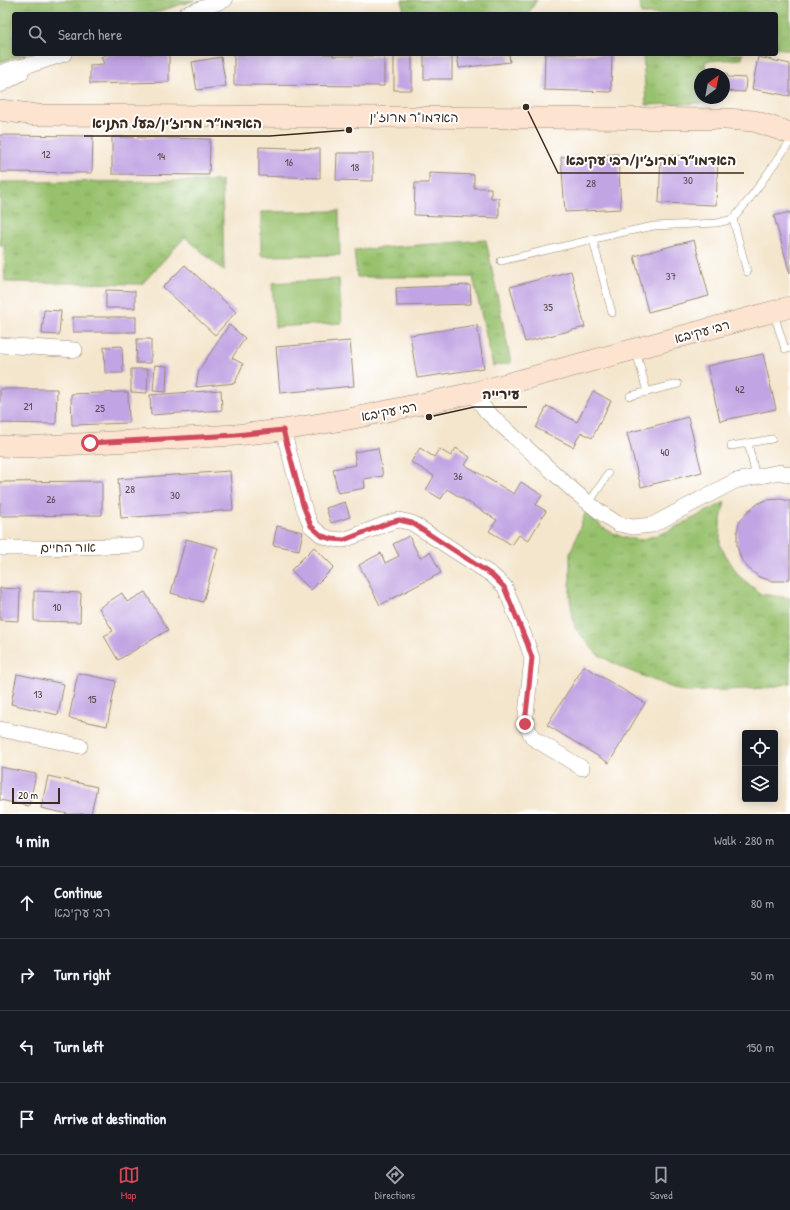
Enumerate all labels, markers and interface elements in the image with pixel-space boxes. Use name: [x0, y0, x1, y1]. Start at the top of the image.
search box: [12, 12, 778, 56]
icon: search: [26, 23, 48, 45]
text: Search here: [58, 24, 122, 45]
north arrow: [694, 68, 730, 104]
street label: האדמו"ר מרוז'ין: [369, 108, 459, 126]
callout: האדמו״ר מרוז׳ין/בעל התניא: [84, 110, 270, 136]
text: האדמו״ר מרוז׳ין/בעל התניא: [92, 113, 262, 132]
house number: 12: [41, 147, 51, 161]
callout: האדמו״ר מרוז׳ין/רבי עקיבא: [558, 147, 744, 173]
house number: 14: [157, 149, 165, 163]
text: האדמו״ר מרוז׳ין/רבי עקיבא: [566, 150, 736, 169]
house number: 16: [285, 155, 294, 169]
house number: 18: [351, 160, 360, 174]
house number: 30: [683, 173, 693, 187]
house number: 28: [586, 176, 596, 190]
house number: 37: [666, 269, 676, 283]
house number: 35: [543, 300, 553, 314]
street label: רבי עקיבא: [672, 315, 732, 347]
callout: עירייה: [474, 381, 527, 407]
house number: 42: [735, 382, 745, 396]
text: עירייה: [482, 384, 520, 403]
street label: רבי עקיבא: [360, 397, 418, 425]
house number: 21: [23, 399, 33, 413]
house number: 25: [95, 401, 105, 415]
route start: [81, 434, 99, 452]
house number: 40: [660, 445, 670, 459]
house number: 36: [453, 469, 463, 483]
house number: 28: [125, 482, 135, 496]
house number: 30: [170, 488, 180, 502]
house number: 26: [46, 492, 56, 506]
street label: אור החיים: [40, 538, 96, 556]
house number: 10: [53, 600, 62, 614]
house number: 13: [34, 687, 43, 701]
house number: 15: [88, 692, 97, 706]
route end: [516, 715, 534, 733]
map controls: [742, 730, 778, 802]
button: locate: [742, 730, 778, 766]
button: layers: [742, 766, 778, 802]
scale bar: [12, 786, 60, 805]
text: 20 m: [18, 788, 38, 802]
text: 4 min: [16, 829, 49, 852]
text: Walk · 280 m: [714, 831, 774, 849]
text: Continue: [54, 882, 102, 903]
icon: ahead: [16, 892, 38, 914]
text: 80 m: [751, 894, 774, 912]
text: רבי עקיבא: [54, 903, 110, 921]
icon: right: [16, 964, 38, 986]
text: Turn right: [54, 964, 110, 985]
text: 50 m: [751, 966, 774, 984]
icon: left: [16, 1036, 38, 1058]
text: Turn left: [54, 1036, 104, 1057]
text: 150 m: [746, 1038, 774, 1056]
icon: arrive: [16, 1108, 38, 1130]
text: Arrive at destination: [54, 1108, 166, 1129]
tab: Map: [118, 1164, 140, 1202]
tab: Directions: [375, 1164, 415, 1202]
tab: Saved: [650, 1164, 672, 1202]

